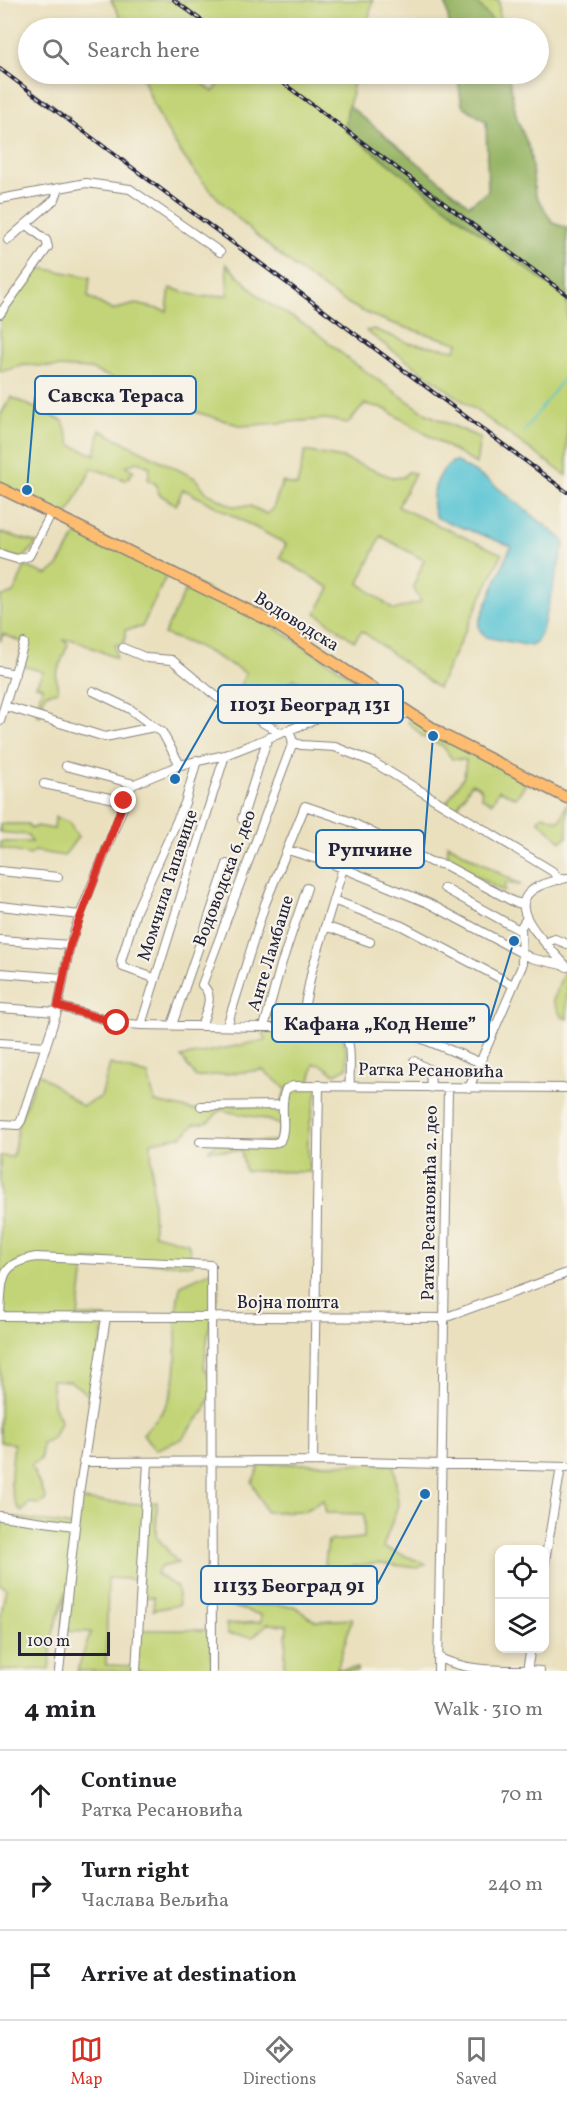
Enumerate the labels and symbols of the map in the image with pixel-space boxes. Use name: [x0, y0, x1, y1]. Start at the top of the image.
callout: Савска Тераса: [35, 376, 196, 414]
text: Савска Тераса: [48, 383, 184, 411]
street label: Водоводска: [249, 586, 344, 658]
callout: 11031 Београд 131: [218, 685, 403, 723]
text: 11031 Београд 131: [230, 692, 391, 720]
route end: [110, 787, 136, 813]
street label: Момчила Тапавице: [132, 806, 205, 964]
street label: Водоводска 6. део: [188, 806, 263, 951]
callout: Рупчине: [316, 830, 424, 868]
text: Рупчине: [328, 837, 412, 865]
street label: Анте Ламбаше: [242, 892, 301, 1015]
callout: Кафана „Код Неше”: [272, 1004, 489, 1042]
route start: [103, 1009, 129, 1035]
text: Кафана „Код Неше”: [284, 1011, 476, 1039]
street label: Ратка Ресановића: [358, 1058, 504, 1085]
street label: Ратка Ресановића 2. део: [416, 1105, 445, 1301]
street label: Војна пошта: [237, 1291, 339, 1316]
callout: 11133 Београд 91: [201, 1566, 377, 1604]
text: 11133 Београд 91: [213, 1573, 365, 1601]
scale bar: [18, 1629, 110, 1656]

